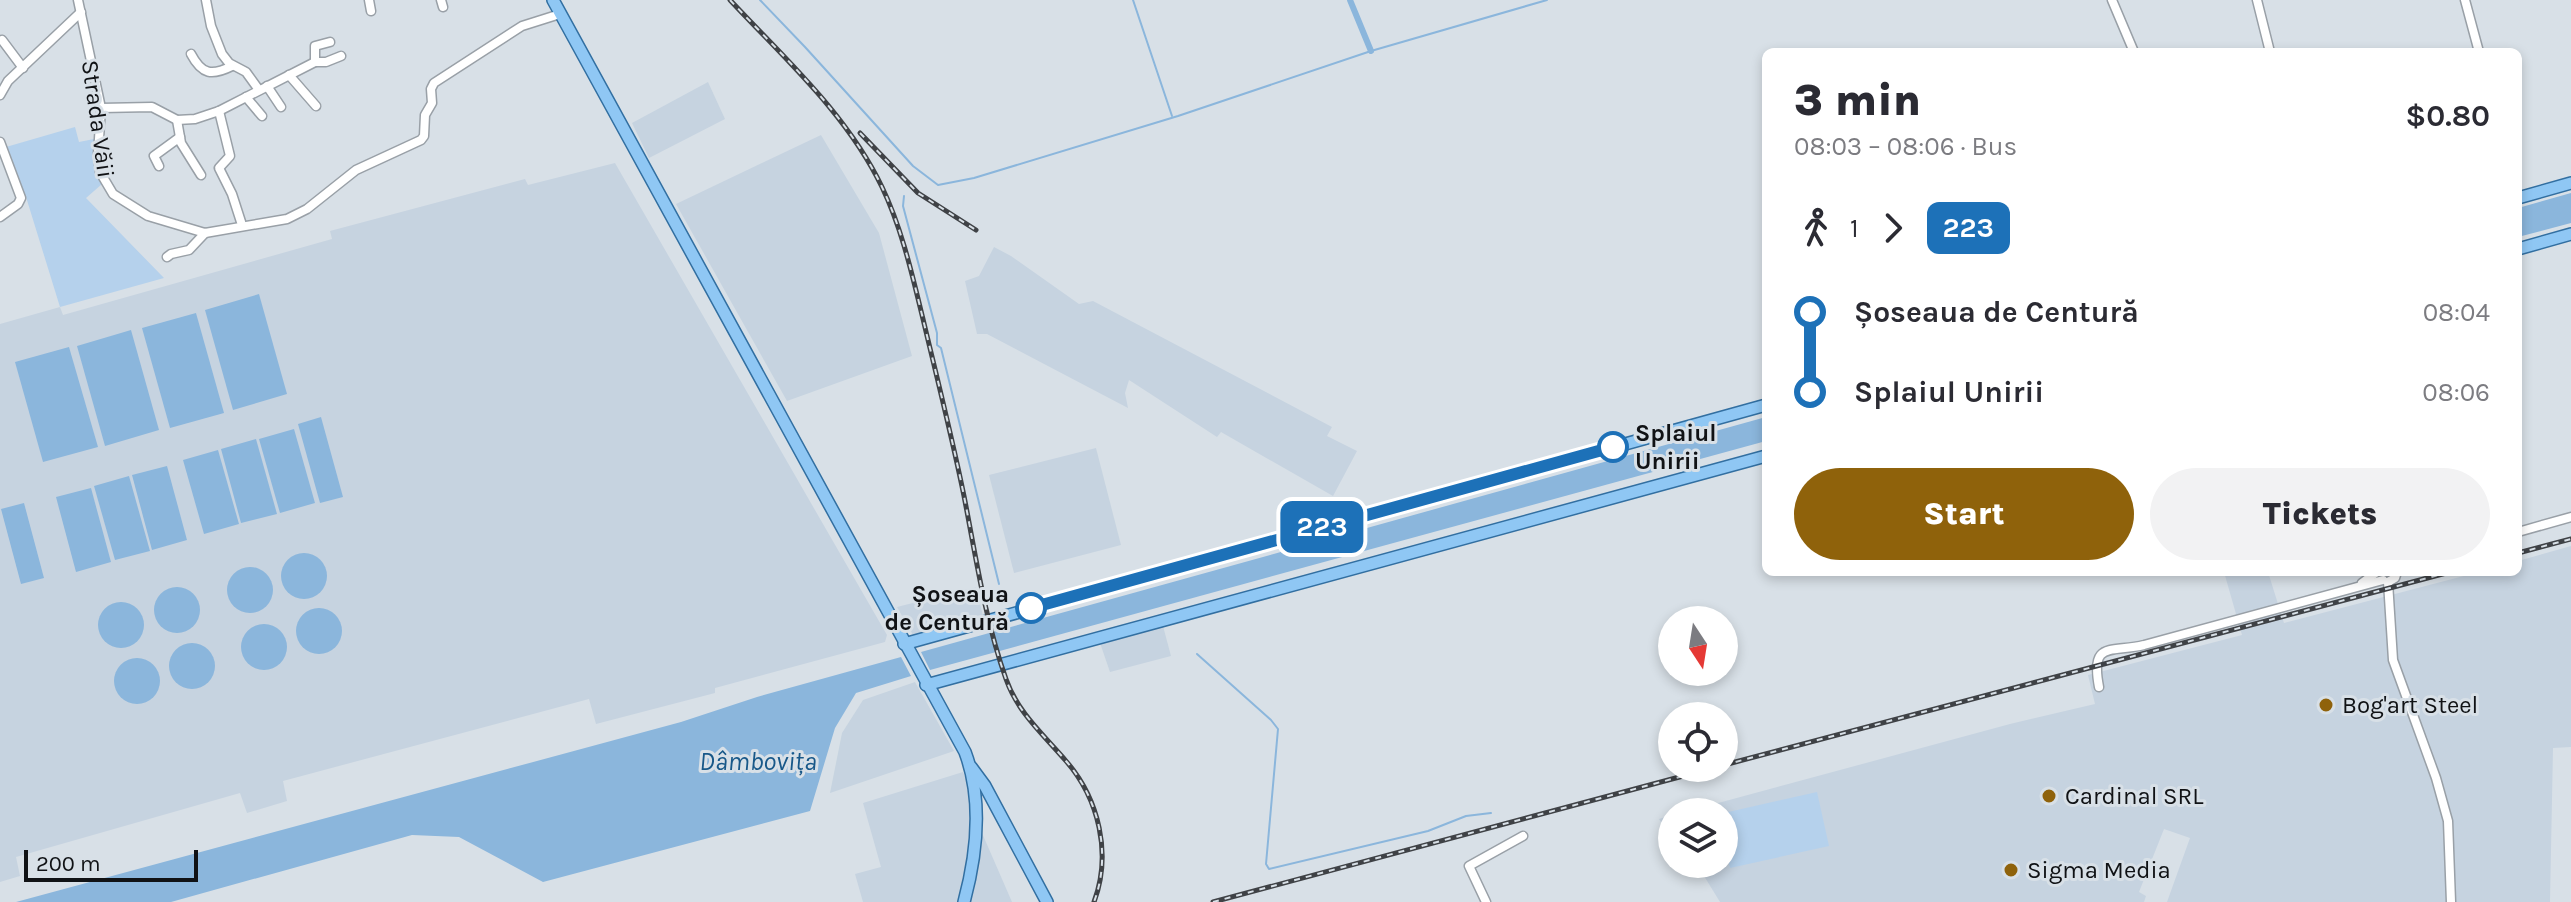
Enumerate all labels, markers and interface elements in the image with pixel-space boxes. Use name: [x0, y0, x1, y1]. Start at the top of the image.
street label: Strada Văii: [76, 58, 120, 180]
text: 3 min: [1794, 75, 1921, 126]
text: $0.80: [2406, 98, 2490, 134]
text: 08:03 – 08:06 · Bus: [1794, 131, 2017, 162]
icon: walk: [1794, 206, 1838, 250]
icon: forward: [1871, 206, 1915, 250]
text: 223: [1943, 211, 1994, 244]
text: 1: [1850, 213, 1859, 244]
text: Șoseaua de Centură: [1854, 294, 2139, 330]
text: 08:04: [2423, 297, 2490, 328]
text: Splaiul Unirii: [1854, 374, 2044, 410]
text: 08:06: [2422, 377, 2490, 408]
place label: Splaiul Unirii: [1635, 419, 1717, 475]
marker: Splaiul Unirii: [1598, 432, 1628, 462]
button: Start: [1794, 468, 2134, 560]
button: Tickets: [2150, 468, 2490, 560]
line badge: 223: [1276, 501, 1368, 553]
text: 223: [1296, 510, 1348, 543]
place label: Șoseaua de Centură: [885, 580, 1009, 636]
marker: Șoseaua de Centură: [1016, 593, 1046, 623]
north arrow: [1658, 606, 1738, 686]
map controls: [1658, 606, 1738, 878]
place label: Bog'art Steel: [2342, 691, 2478, 719]
marker: Bog'art Steel: [2317, 696, 2335, 714]
button: locate: [1658, 702, 1738, 782]
water label: Dâmbovița: [699, 746, 817, 777]
place label: Cardinal SRL: [2065, 782, 2204, 810]
marker: Cardinal SRL: [2040, 787, 2058, 805]
button: layers: [1658, 798, 1738, 878]
scale bar: [24, 846, 198, 882]
text: 200 m: [36, 851, 101, 877]
place label: Sigma Media: [2027, 856, 2171, 884]
marker: Sigma Media: [2002, 861, 2020, 879]

